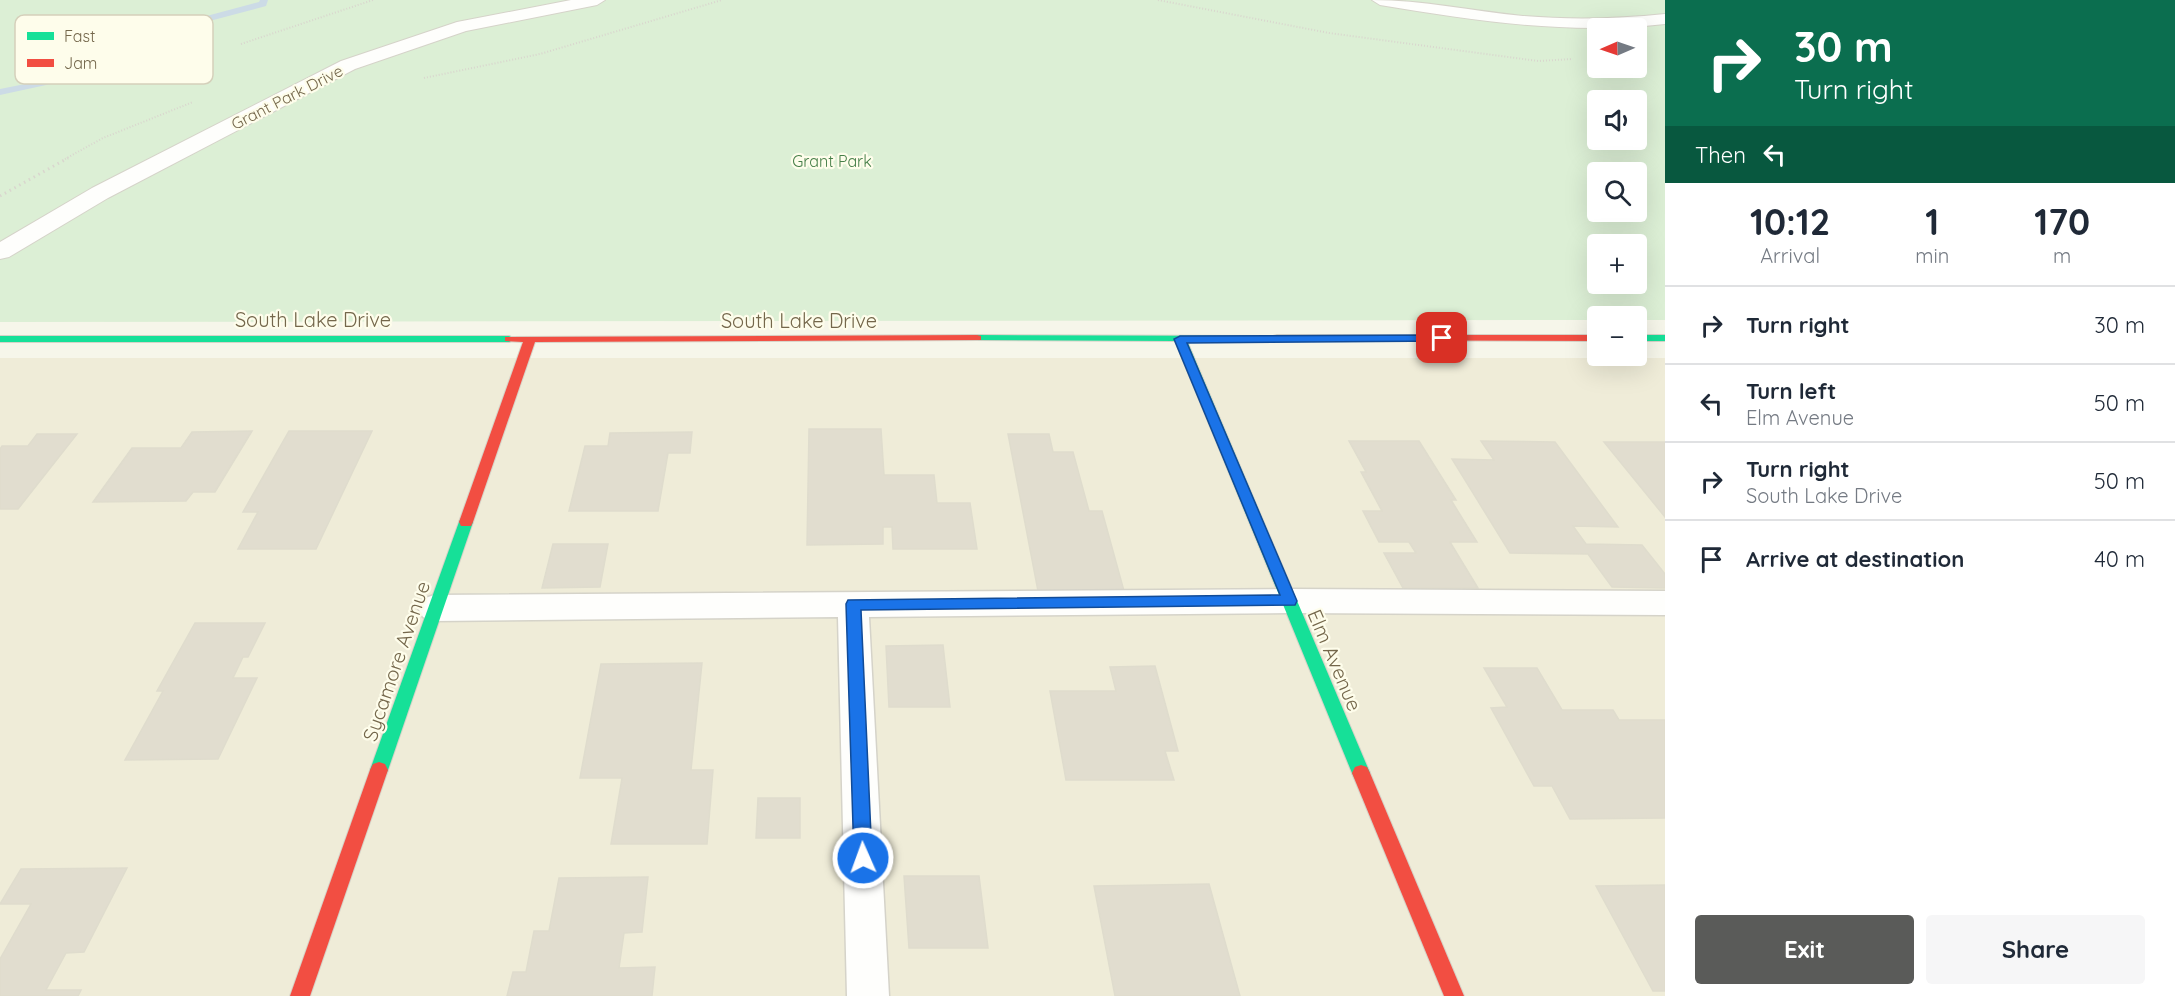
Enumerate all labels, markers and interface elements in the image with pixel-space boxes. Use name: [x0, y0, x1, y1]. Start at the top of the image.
legend: [15, 15, 213, 84]
north arrow: [1587, 18, 1647, 78]
map controls: [1587, 18, 1647, 366]
text: 30 m: [1794, 20, 1893, 73]
icon: right: [1695, 24, 1773, 102]
text: Fast: [64, 26, 95, 46]
text: Jam: [64, 53, 97, 73]
street label: Grant Park Drive: [228, 60, 346, 134]
text: Turn right: [1794, 72, 1913, 106]
button: sound: [1587, 90, 1647, 150]
icon: left: [1758, 138, 1791, 171]
text: Then: [1695, 141, 1746, 169]
park label: Grant Park: [792, 151, 872, 171]
button: search: [1587, 162, 1647, 222]
text: 10:12: [1750, 199, 1830, 244]
text: 1: [1925, 199, 1939, 244]
text: 170: [2034, 199, 2090, 244]
button: +: [1587, 234, 1647, 294]
text: Arrival: [1760, 243, 1820, 268]
text: min: [1915, 243, 1949, 268]
text: m: [2053, 243, 2071, 268]
button: −: [1587, 306, 1647, 366]
street label: South Lake Drive: [235, 307, 391, 332]
street label: South Lake Drive: [721, 308, 877, 333]
icon: right: [1695, 309, 1728, 342]
text: Turn right: [1746, 311, 1850, 339]
text: 30 m: [2094, 311, 2145, 339]
pin: [1416, 312, 1467, 363]
icon: arrive: [1425, 321, 1458, 354]
text: Turn left: [1746, 377, 1836, 405]
icon: left: [1695, 387, 1728, 420]
text: 50 m: [2094, 389, 2145, 417]
text: Elm Avenue: [1746, 405, 1854, 430]
text: Turn right: [1746, 455, 1850, 483]
icon: right: [1695, 465, 1728, 498]
text: 50 m: [2094, 467, 2145, 495]
text: South Lake Drive: [1746, 483, 1902, 508]
icon: arrive: [1695, 543, 1728, 576]
text: Arrive at destination: [1746, 545, 1964, 573]
text: 40 m: [2094, 545, 2145, 573]
street label: Sycamore Avenue: [357, 578, 435, 744]
street label: Elm Avenue: [1302, 605, 1368, 715]
position arrow: [831, 826, 895, 890]
button: Exit: [1695, 915, 1914, 984]
button: Share: [1926, 915, 2145, 984]

